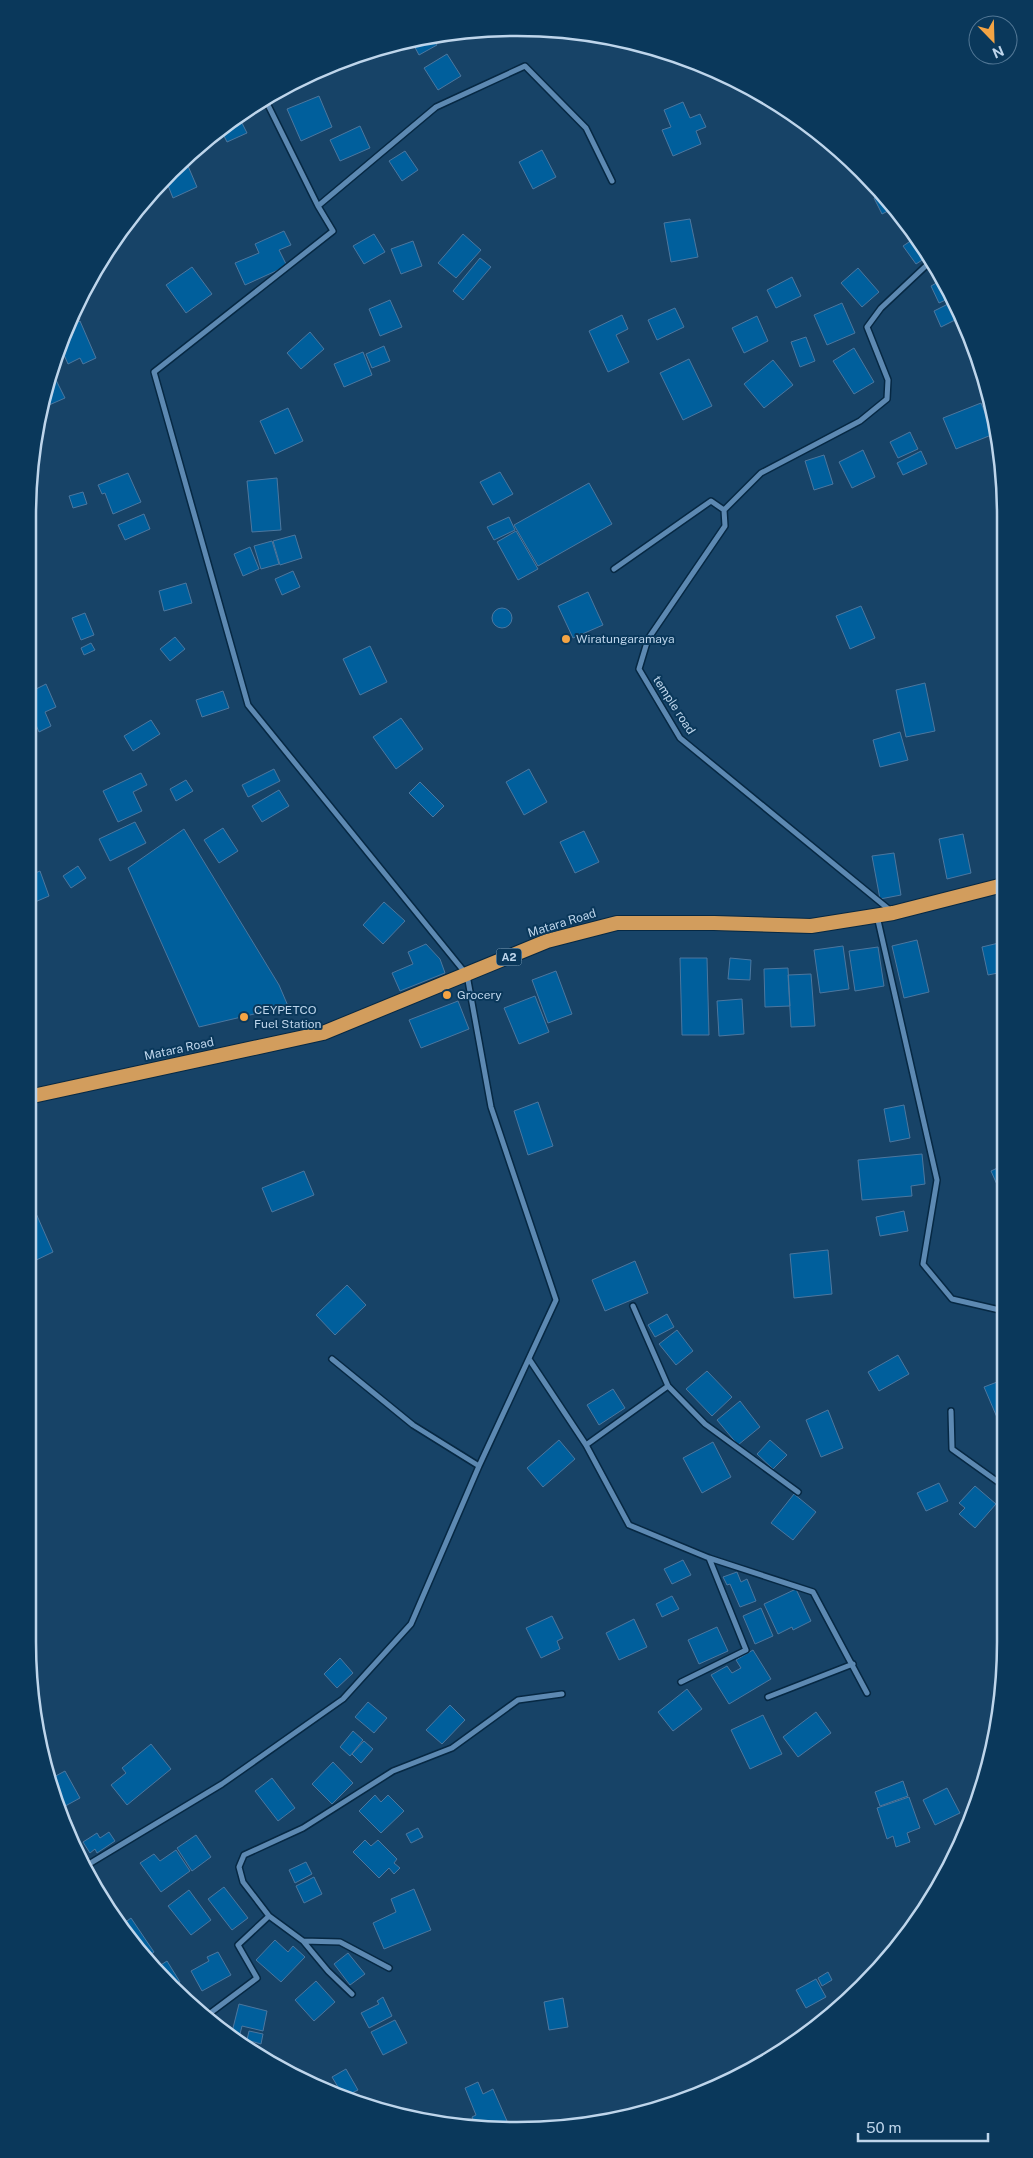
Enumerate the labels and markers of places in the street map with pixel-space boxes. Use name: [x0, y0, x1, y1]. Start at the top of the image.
place label: Wiratungaramaya: [576, 632, 675, 646]
marker: Wiratungaramaya: [560, 633, 572, 645]
place label: Grocery: [457, 988, 502, 1002]
marker: Grocery: [441, 989, 453, 1001]
place label: CEYPETCO Fuel Station: [254, 1003, 322, 1031]
marker: CEYPETCO Fuel Station: [238, 1011, 250, 1023]

